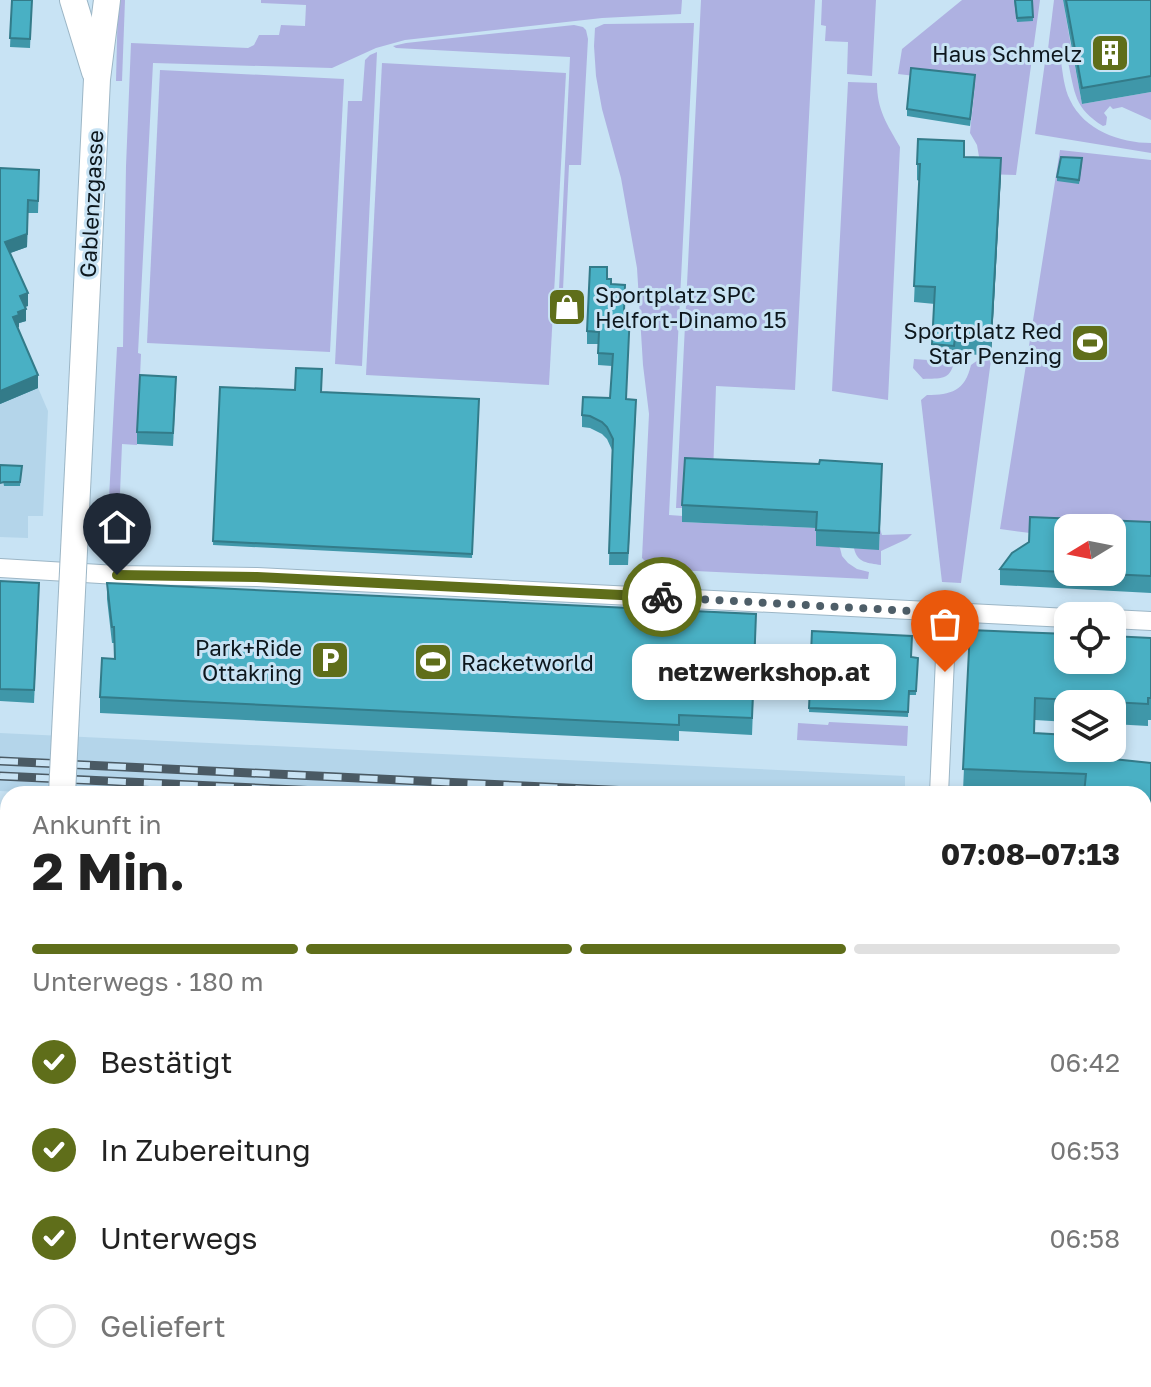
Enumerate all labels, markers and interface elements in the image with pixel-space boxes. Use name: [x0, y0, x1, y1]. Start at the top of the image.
building icon: Haus Schmelz: [1089, 32, 1131, 74]
place label: Haus Schmelz: [932, 40, 1082, 67]
street label: Gablenzgasse: [74, 129, 108, 279]
place label: Sportplatz SPC Helfort-Dinamo 15: [595, 281, 787, 333]
shop icon: Sportplatz SPC Helfort-Dinamo 15: [546, 286, 588, 328]
place label: Sportplatz Red Star Penzing: [904, 317, 1062, 369]
sports icon: Sportplatz Red Star Penzing: [1069, 322, 1111, 364]
pin: [83, 493, 151, 575]
icon: home: [95, 505, 139, 549]
north arrow: [1054, 514, 1126, 586]
map controls: [1054, 514, 1126, 762]
courier: [622, 557, 702, 637]
icon: bike: [640, 575, 684, 619]
pin: [911, 590, 979, 672]
icon: bag: [923, 602, 967, 646]
button: locate: [1054, 602, 1126, 674]
place label: Park+Ride Ottakring: [195, 634, 302, 686]
parking icon: Park+Ride Ottakring: [309, 639, 351, 681]
sports icon: Racketworld: [412, 641, 454, 683]
callout: netzwerkshop.at: [633, 644, 897, 700]
place label: Racketworld: [461, 649, 594, 676]
text: netzwerkshop.at: [658, 656, 870, 687]
button: layers: [1054, 690, 1126, 762]
text: Ankunft in: [32, 809, 161, 840]
text: 07:08–07:13: [941, 836, 1120, 872]
text: 2 Min.: [32, 839, 185, 901]
text: Unterwegs · 180 m: [32, 966, 263, 997]
icon: check: [32, 1040, 76, 1084]
text: Bestätigt: [100, 1044, 233, 1080]
text: 06:42: [1049, 1047, 1120, 1078]
icon: check: [32, 1128, 76, 1172]
text: In Zubereitung: [100, 1132, 311, 1168]
text: 06:53: [1050, 1135, 1120, 1166]
icon: check: [32, 1216, 76, 1260]
text: Unterwegs: [100, 1220, 258, 1256]
text: 06:58: [1049, 1223, 1120, 1254]
text: Geliefert: [100, 1308, 226, 1344]

